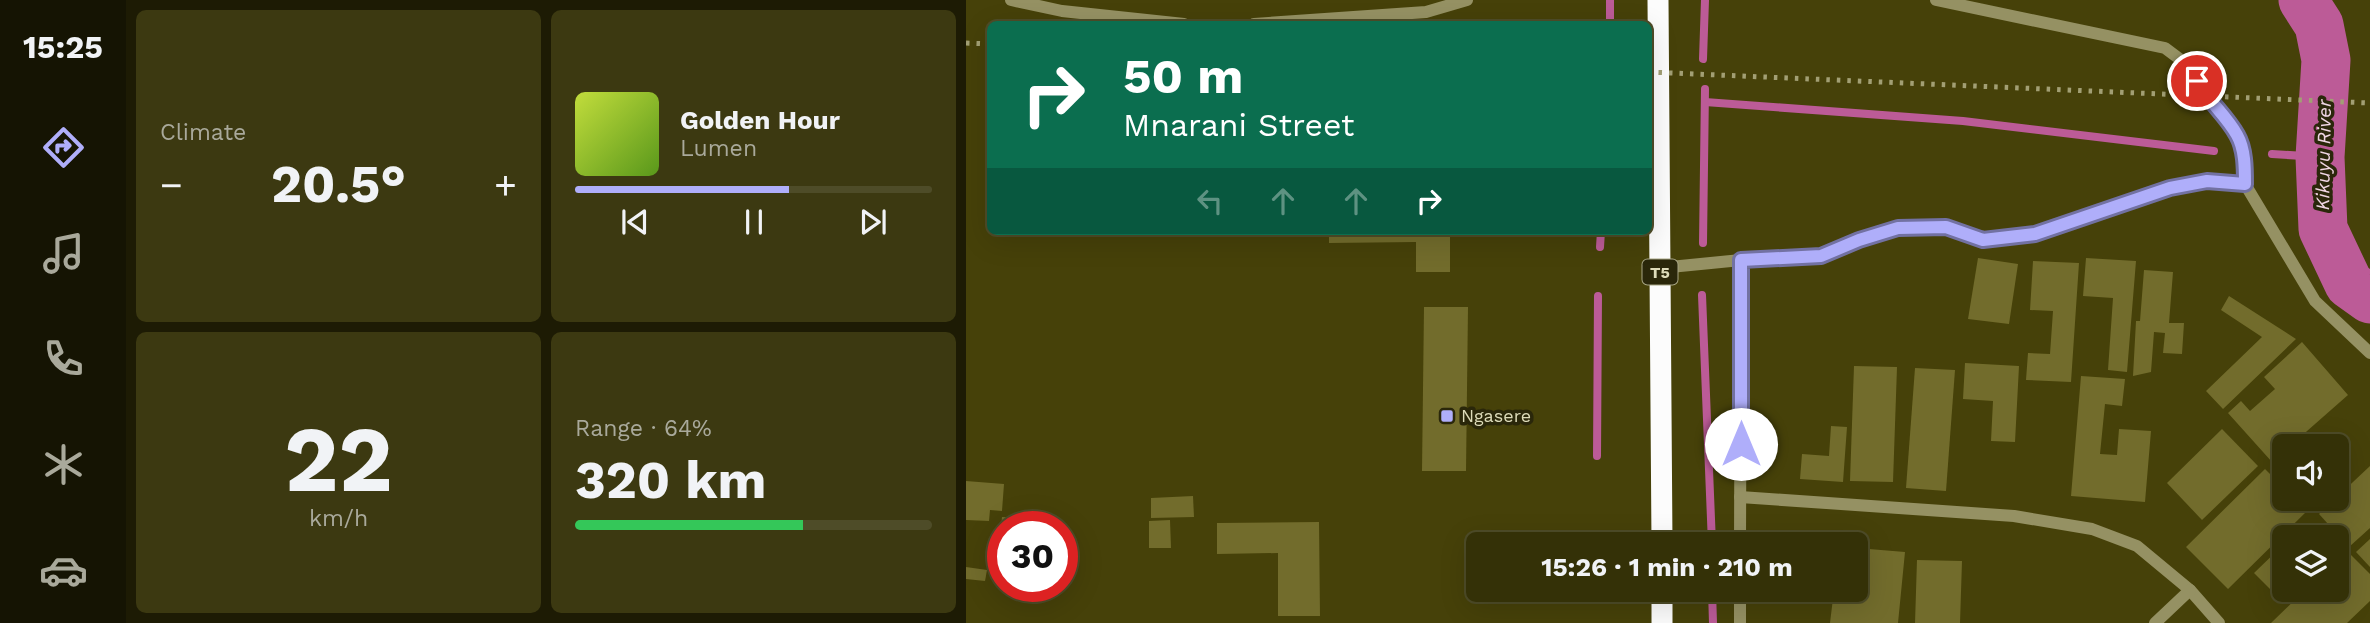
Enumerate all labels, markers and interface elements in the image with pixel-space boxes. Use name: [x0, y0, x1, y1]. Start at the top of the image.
text: 15:25: [23, 28, 103, 66]
text: 50 m: [1123, 47, 1243, 105]
icon: right: [1008, 49, 1099, 140]
pin: [2167, 51, 2227, 111]
icon: arrive: [2178, 62, 2216, 100]
water label: Kikuyu River: [2311, 99, 2336, 211]
text: Golden Hour: [680, 105, 840, 135]
text: Mnarani Street: [1123, 106, 1354, 144]
text: Climate: [160, 119, 246, 146]
icon: directions: [39, 123, 88, 172]
text: Lumen: [680, 135, 757, 162]
text: 20.5°: [271, 154, 406, 215]
text: −: [160, 163, 183, 207]
text: +: [494, 163, 517, 207]
icon: left: [1191, 182, 1229, 220]
icon: ahead: [1264, 182, 1302, 220]
icon: ahead: [1337, 182, 1375, 220]
icon: right: [1410, 182, 1448, 220]
icon: previous: [616, 203, 654, 241]
icon: pause: [735, 203, 773, 241]
icon: next: [854, 203, 892, 241]
icon: music: [39, 229, 88, 278]
road number: T5: [1642, 260, 1678, 284]
icon: phone: [39, 334, 88, 383]
place label: Ngasere: [1461, 405, 1531, 426]
text: 22: [284, 406, 393, 513]
position arrow: [1704, 407, 1778, 481]
marker: Ngasere: [1439, 408, 1455, 424]
text: Range · 64%: [575, 415, 712, 442]
map controls: [2272, 434, 2349, 602]
button: sound: [2272, 434, 2349, 511]
icon: climate: [39, 440, 88, 489]
text: 320 km: [575, 450, 766, 511]
text: km/h: [309, 505, 368, 532]
speed limit sign: 30: [987, 511, 1078, 602]
button: layers: [2272, 525, 2349, 602]
icon: car: [39, 546, 88, 595]
text: 15:26 · 1 min · 210 m: [1541, 552, 1793, 582]

